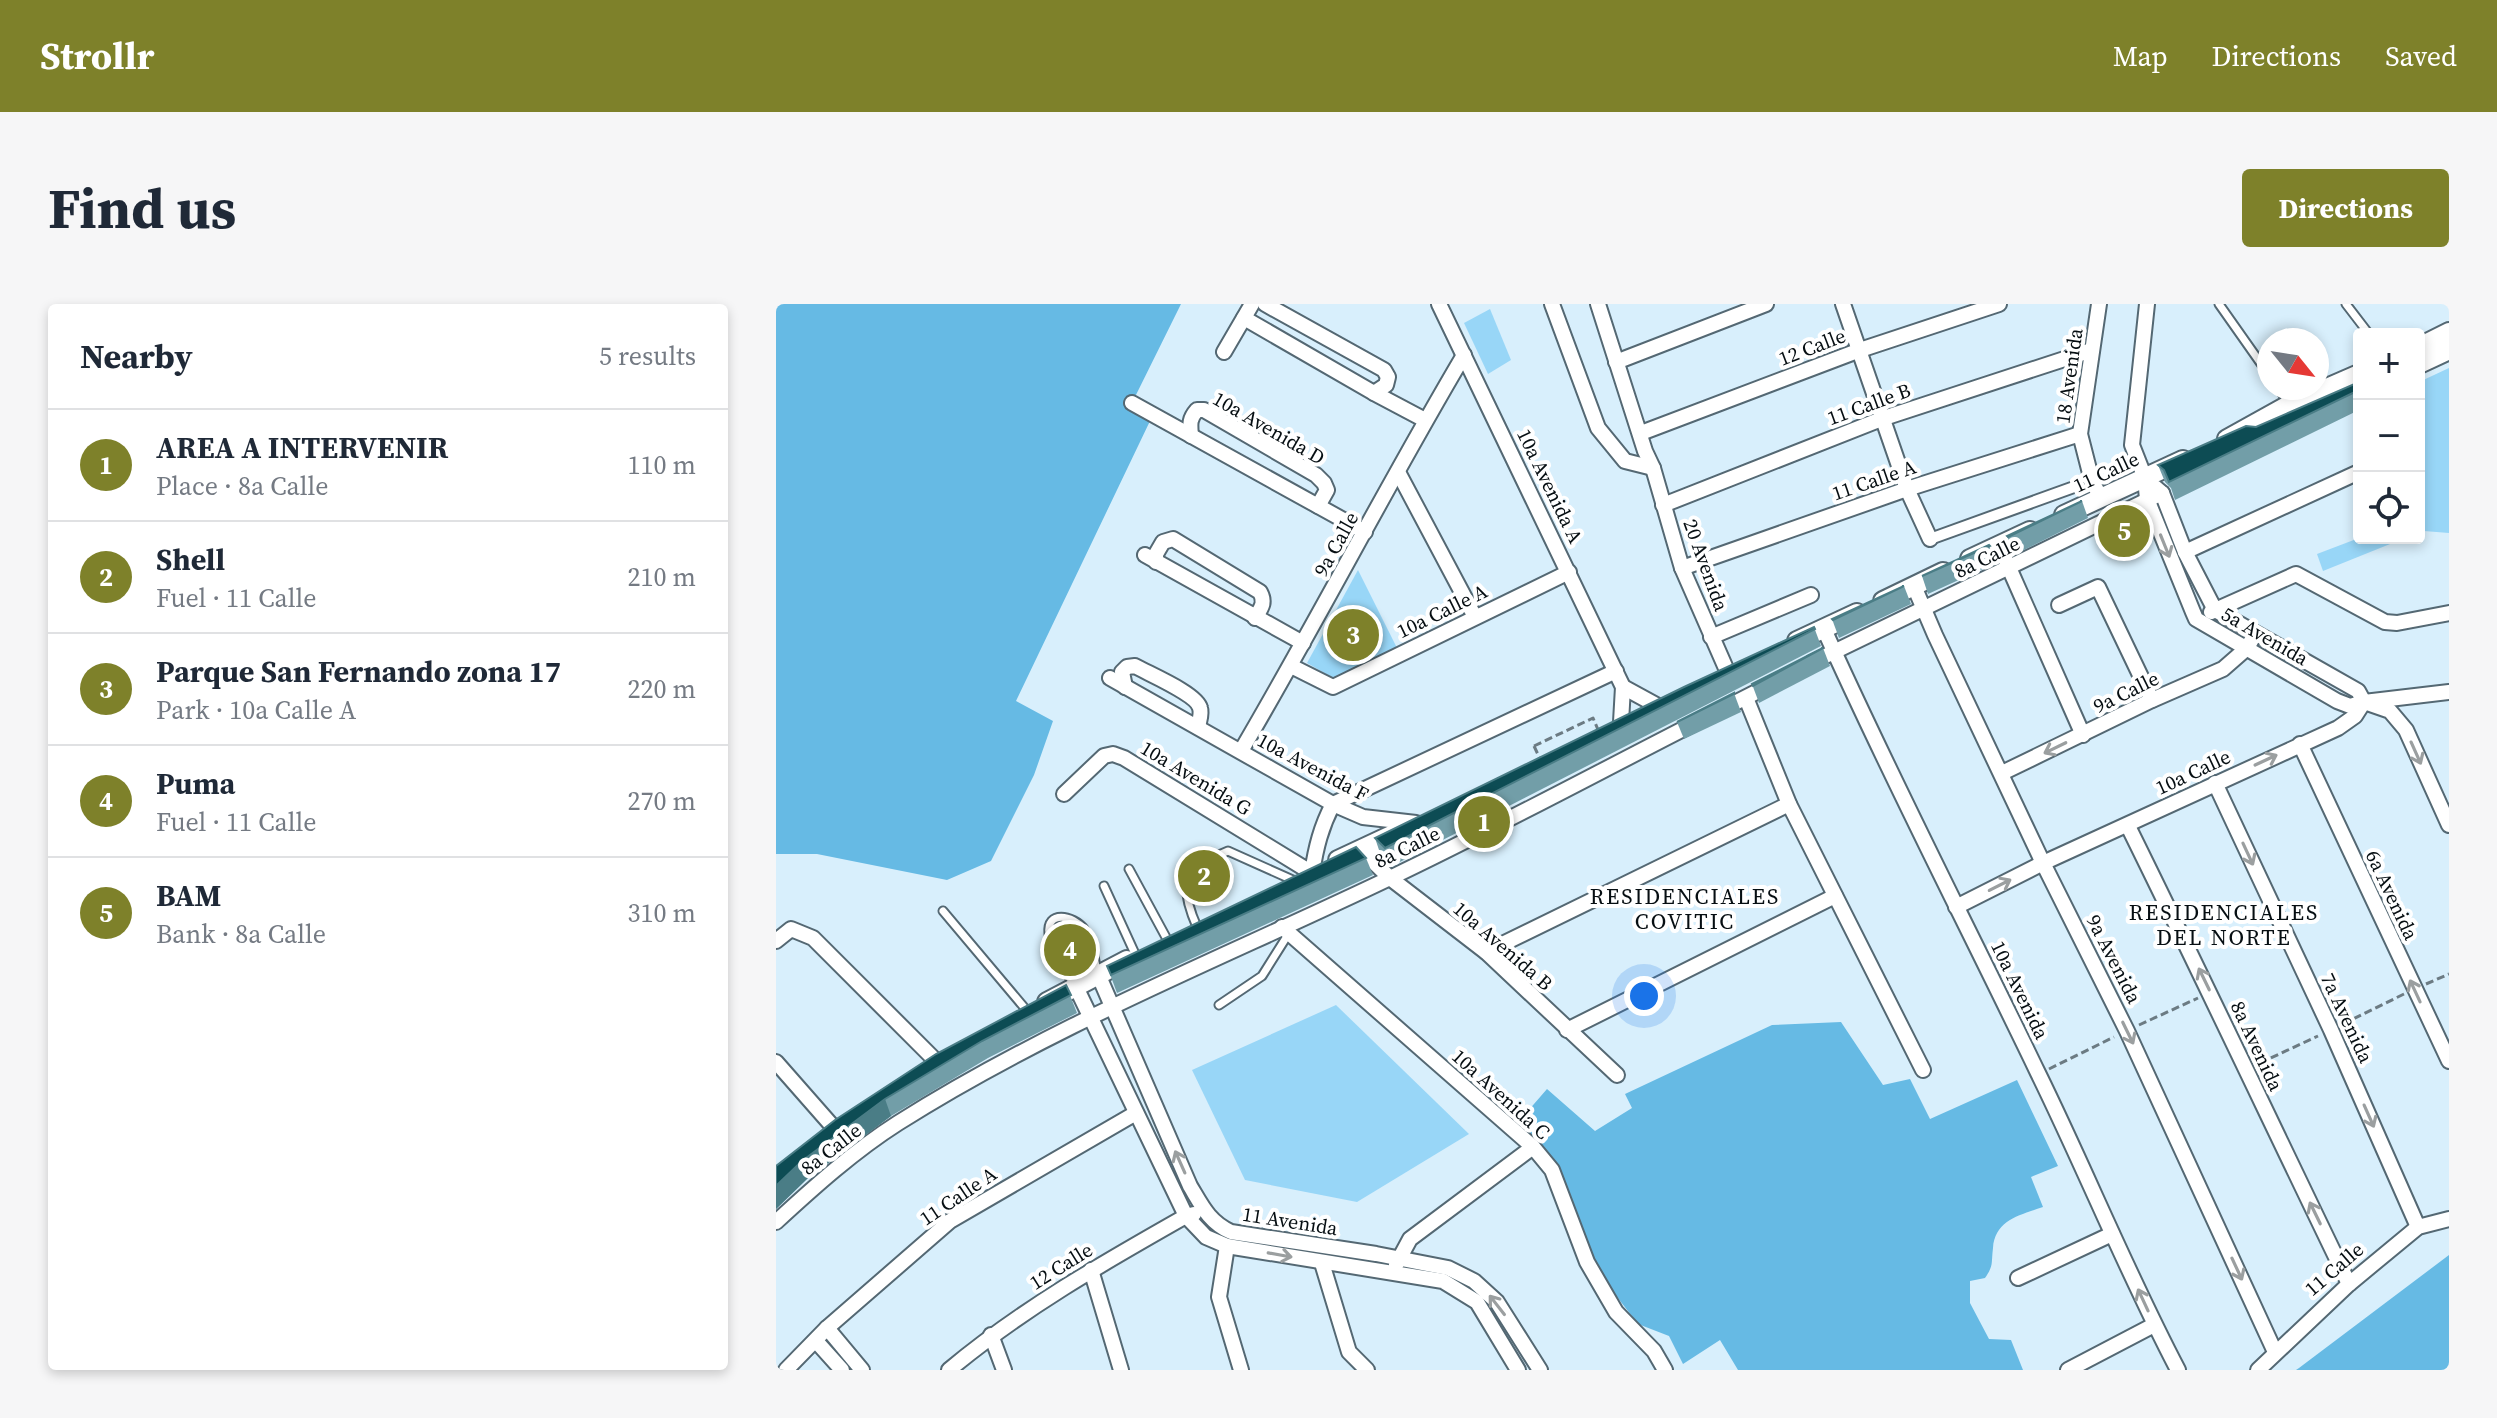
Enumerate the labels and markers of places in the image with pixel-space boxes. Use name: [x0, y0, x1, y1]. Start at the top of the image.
pin: 5: [2098, 501, 2150, 561]
pin: 3: [1327, 605, 1379, 665]
pin: 1: [1458, 792, 1510, 852]
pin: 2: [1178, 846, 1230, 906]
pin: 4: [1044, 920, 1096, 980]

